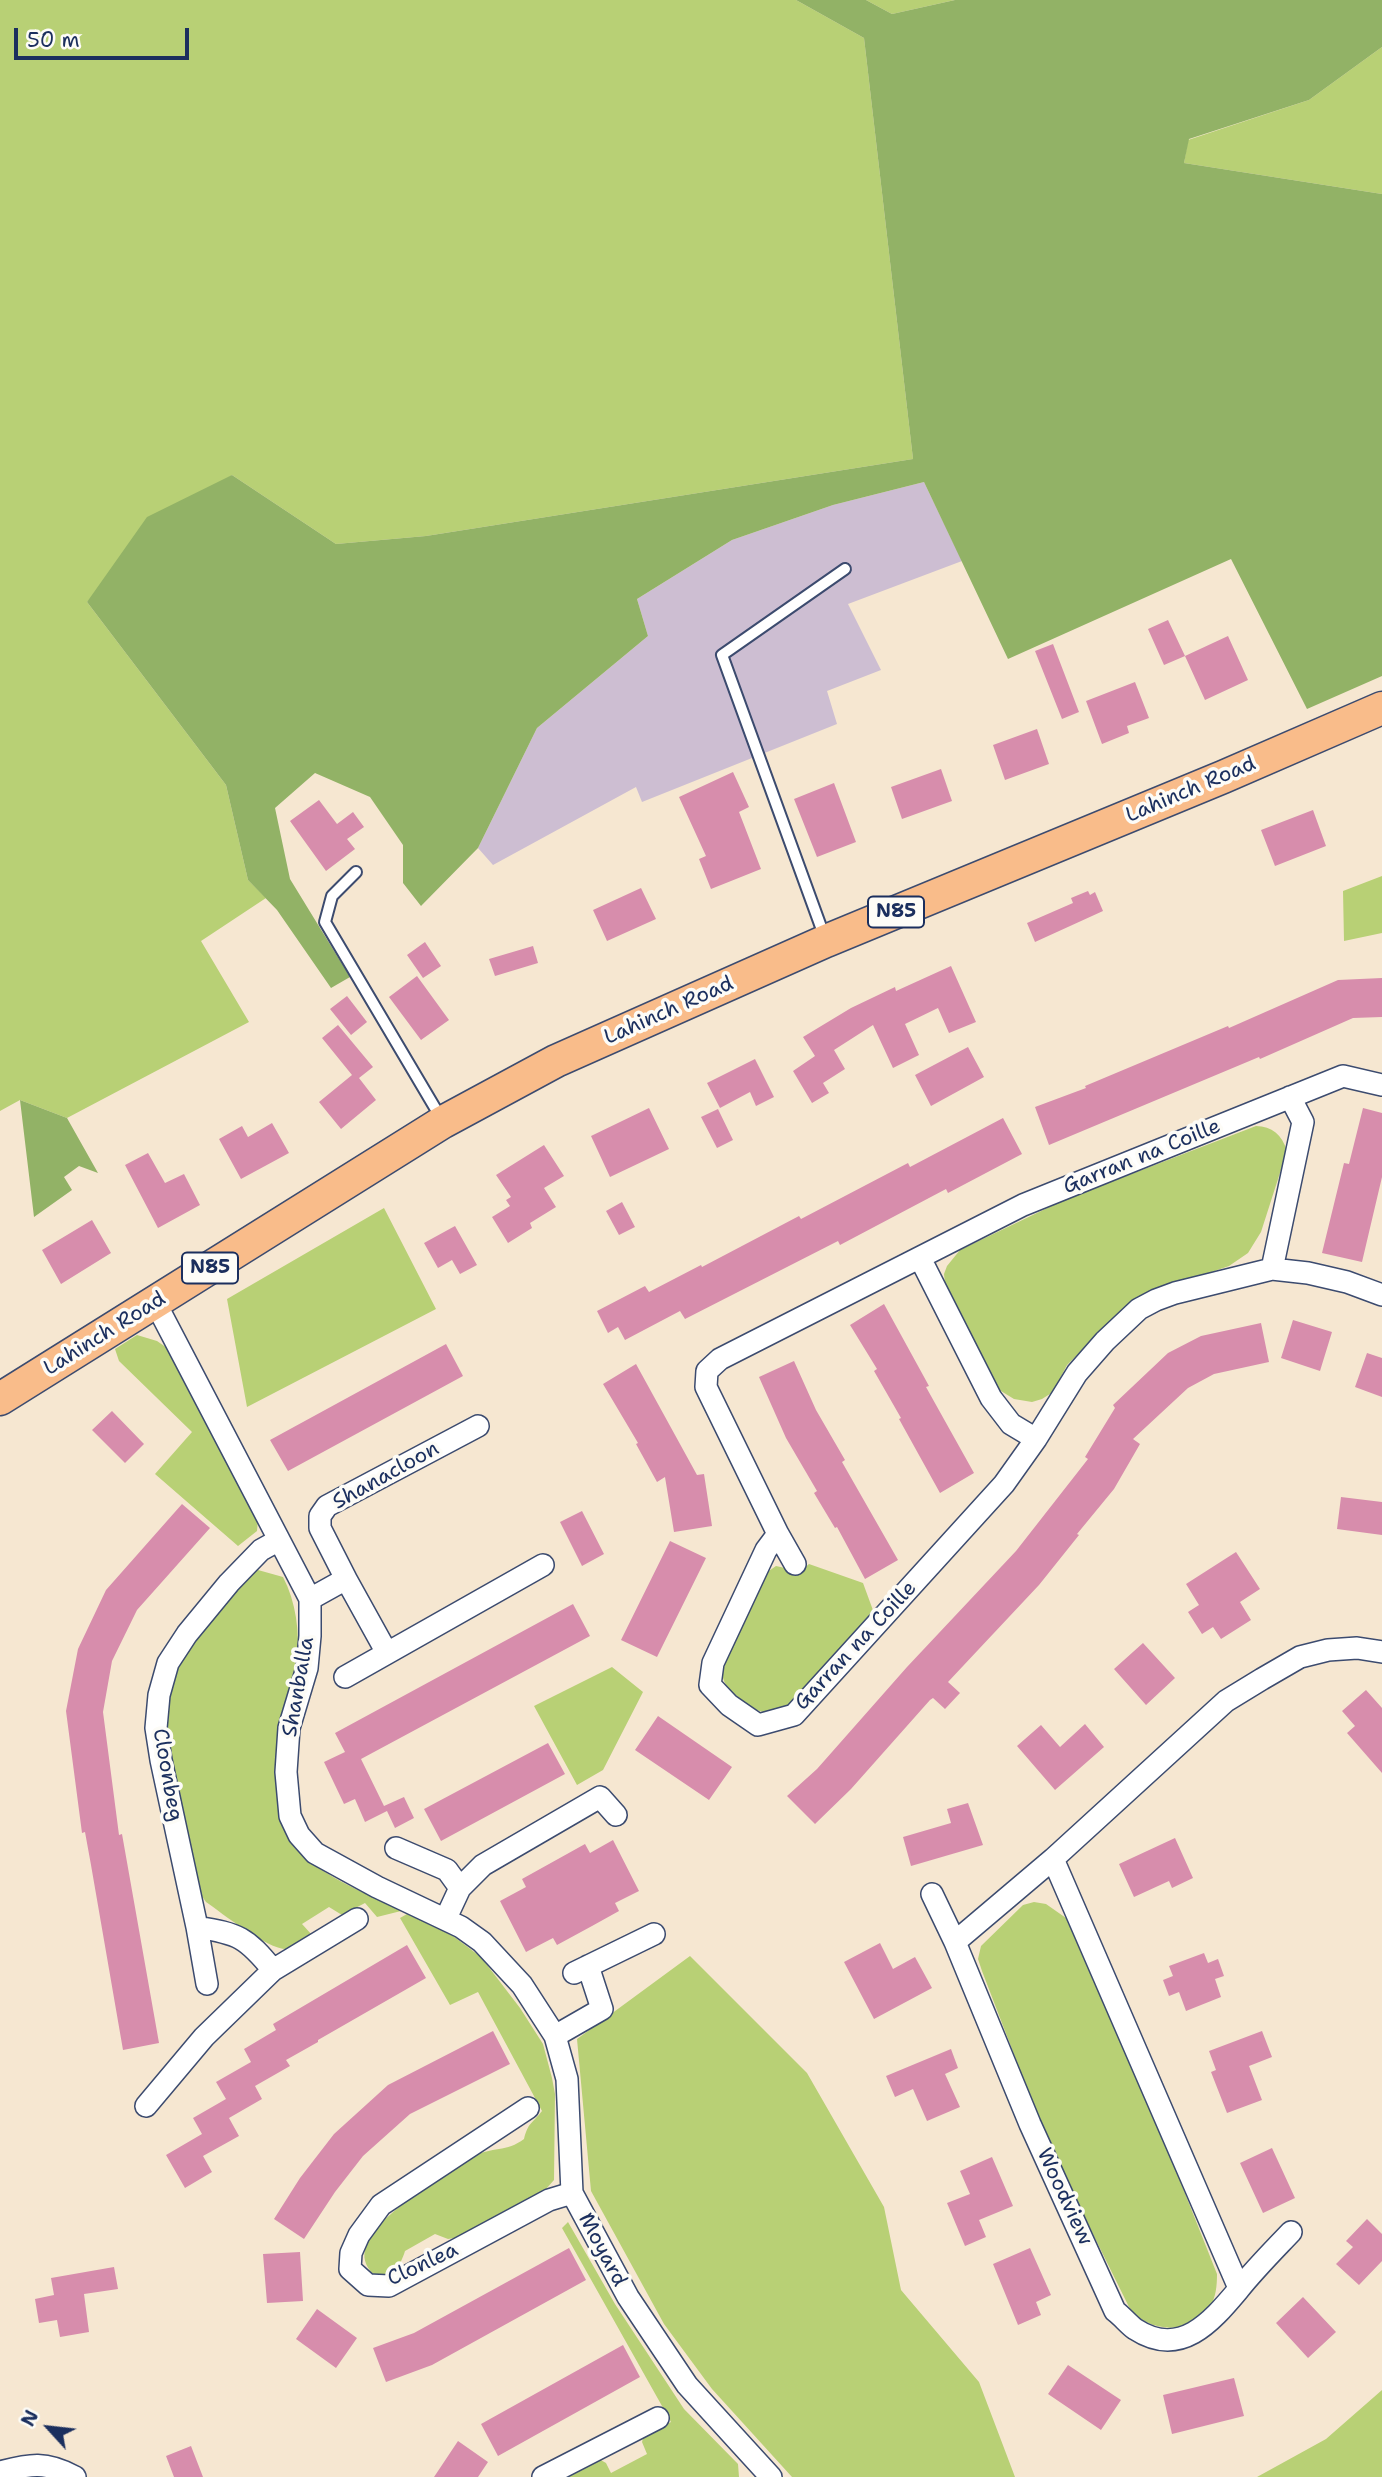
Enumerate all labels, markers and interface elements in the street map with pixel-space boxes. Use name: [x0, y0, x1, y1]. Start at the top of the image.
scale bar: [18, 14, 192, 58]
text: 50 m: [27, 26, 80, 54]
street label: Lahinch Road: [1122, 751, 1260, 829]
road number: N85: [868, 896, 924, 928]
street label: Lahinch Road: [600, 971, 738, 1051]
street label: Garran na Coille: [1060, 1114, 1224, 1200]
road number: N85: [182, 1252, 238, 1284]
street label: Lahinch Road: [39, 1287, 171, 1381]
street label: Shanacloon: [328, 1436, 444, 1516]
street label: Garran na Coille: [790, 1576, 922, 1716]
street label: Shanballa: [278, 1635, 320, 1739]
street label: Cloonbeg: [146, 1727, 188, 1823]
street label: Woodview: [1031, 2144, 1097, 2250]
street label: Moyard: [572, 2209, 632, 2291]
street label: Clonlea: [384, 2238, 462, 2292]
north arrow: [14, 2393, 84, 2463]
text: N: [15, 2406, 44, 2431]

